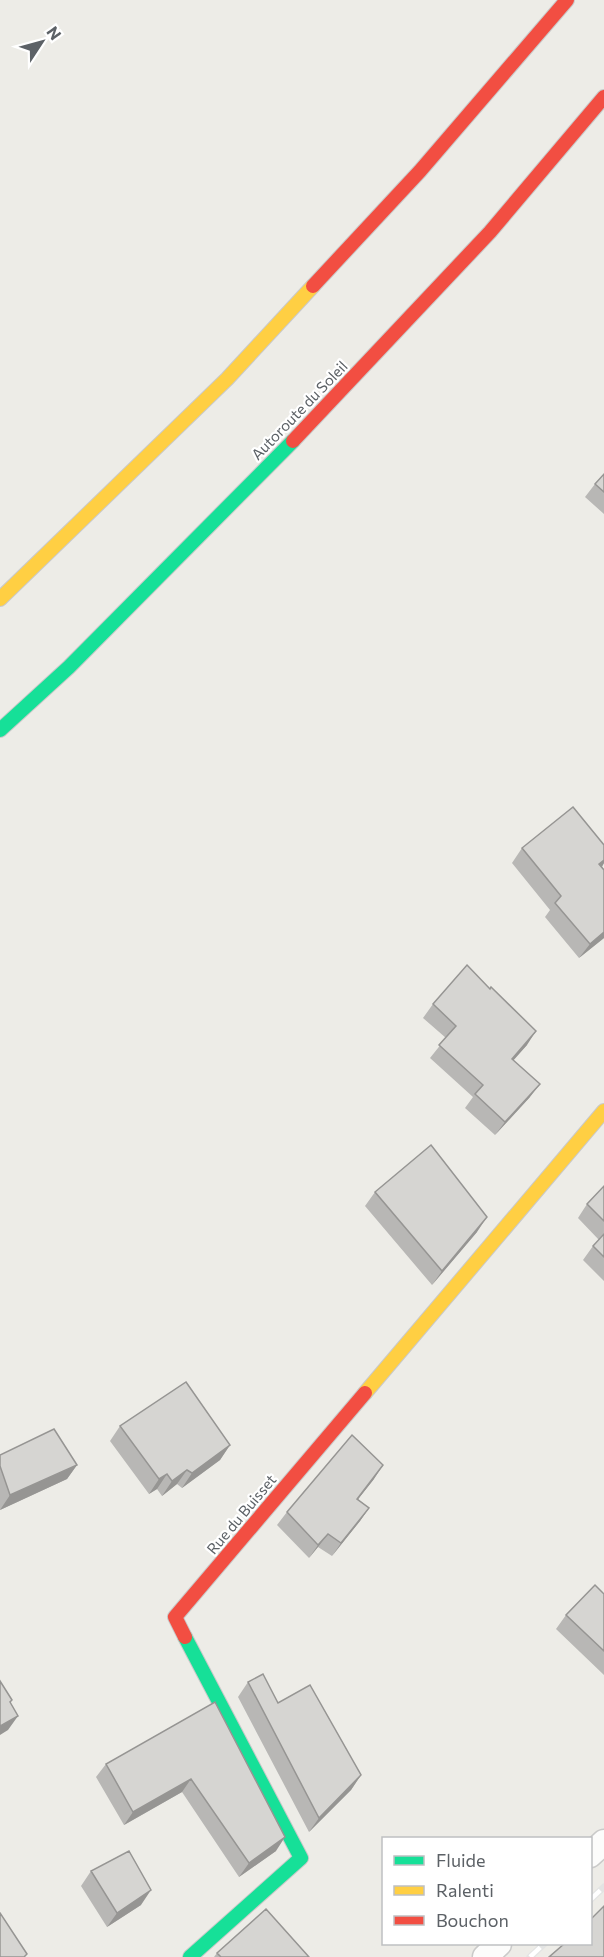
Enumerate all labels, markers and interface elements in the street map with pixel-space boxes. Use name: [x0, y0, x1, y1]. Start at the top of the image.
north arrow: [12, 12, 72, 72]
text: N: [43, 22, 66, 43]
street label: Autoroute du Soleil: [247, 357, 351, 463]
street label: Rue du Buisset: [202, 1470, 280, 1558]
legend: [382, 1837, 592, 1945]
text: Fluide: [436, 1849, 485, 1871]
text: Ralenti: [436, 1879, 494, 1901]
text: Bouchon: [436, 1909, 509, 1931]

